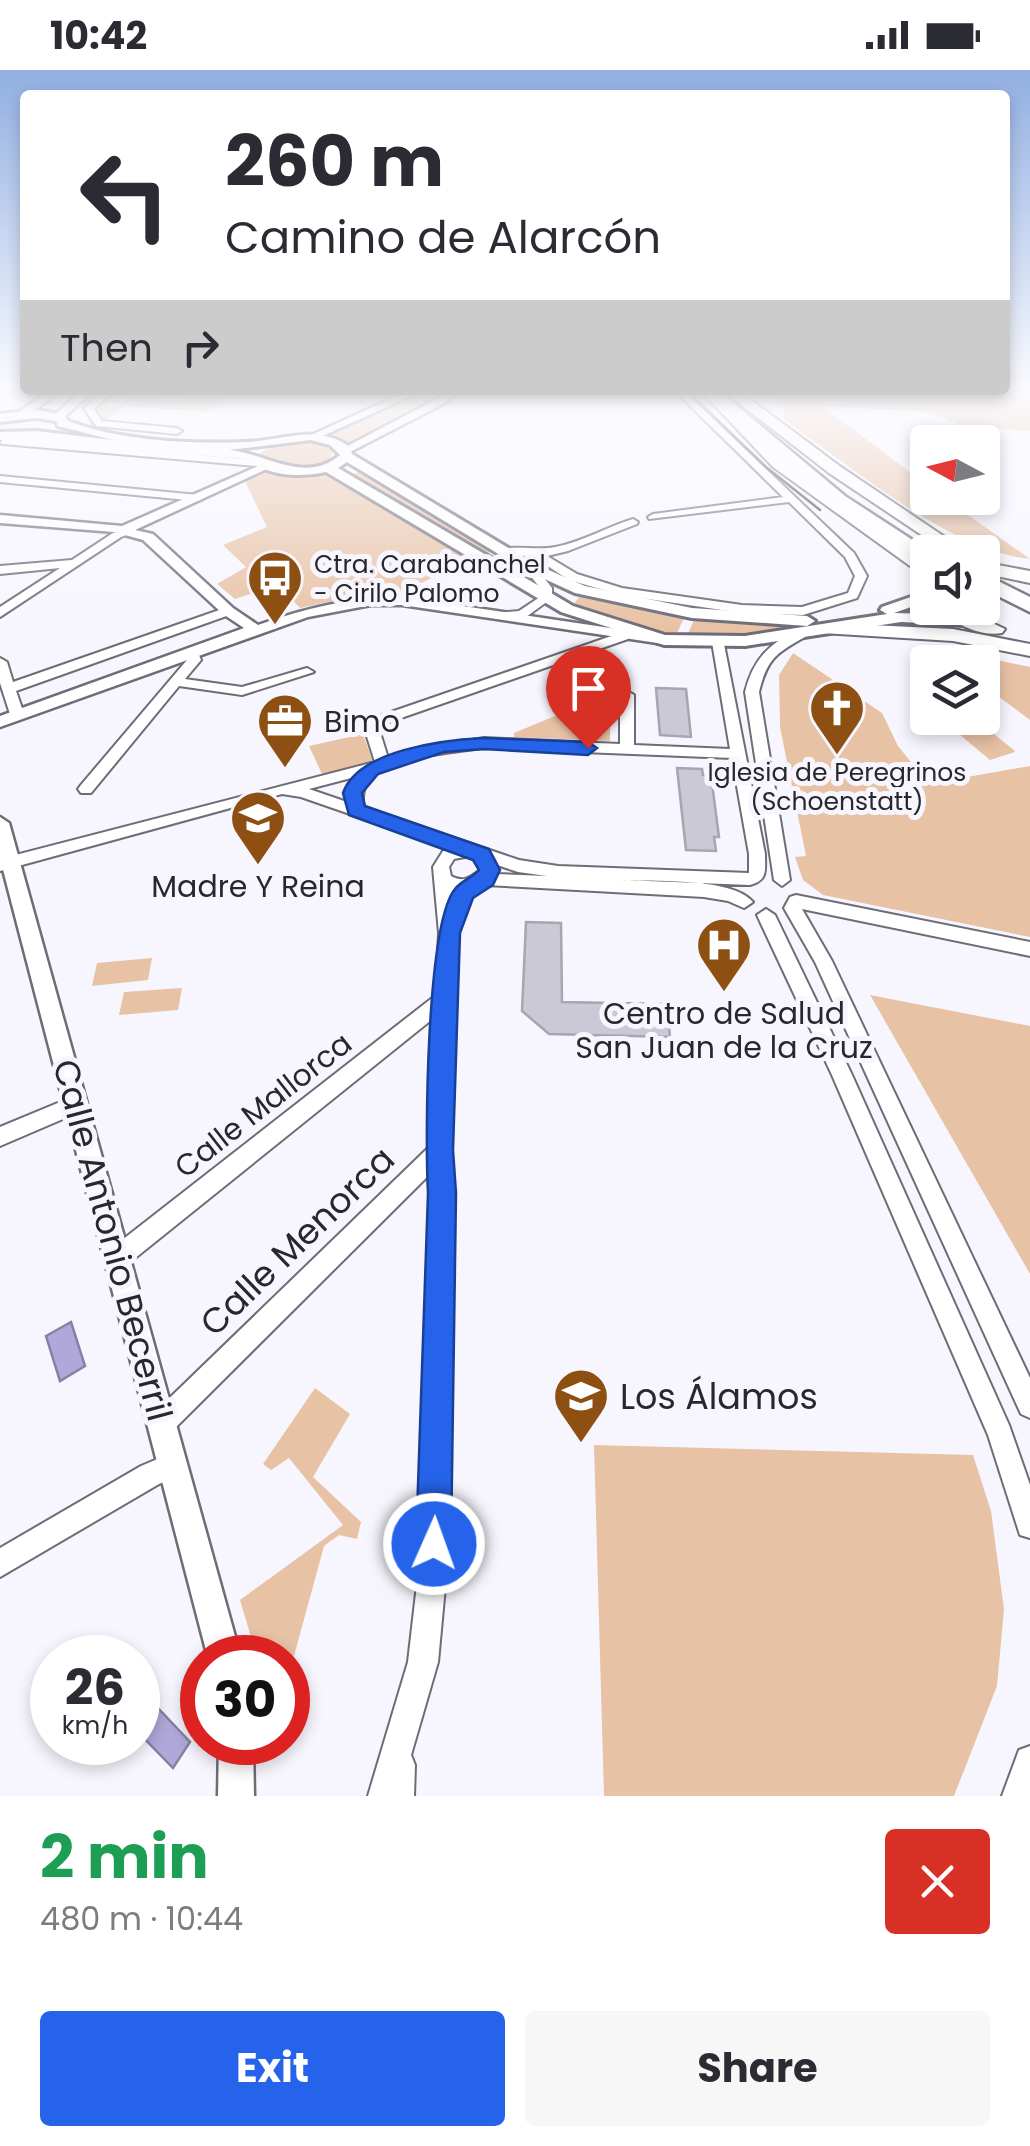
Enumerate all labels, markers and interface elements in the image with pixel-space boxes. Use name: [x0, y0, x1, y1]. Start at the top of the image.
text: 10:42: [50, 9, 147, 62]
text: 260 m: [225, 112, 444, 211]
icon: left: [60, 130, 190, 260]
text: Camino de Alarcón: [225, 206, 661, 269]
icon: right: [173, 320, 228, 375]
text: Then: [60, 321, 153, 374]
north arrow: [910, 425, 1000, 515]
map controls: [910, 425, 1000, 735]
button: sound: [910, 535, 1000, 625]
place label: Ctra. Carabanchel - Cirilo Palomo: [314, 547, 546, 611]
bus stop icon: Ctra. Carabanchel - Cirilo Palomo: [245, 548, 305, 627]
button: layers: [910, 645, 1000, 735]
pin: [546, 646, 631, 749]
icon: arrive: [561, 661, 616, 716]
church icon: Iglesia de Peregrinos (Schoenstatt): [807, 678, 867, 757]
office icon: Bimo: [255, 691, 315, 770]
place label: Bimo: [324, 700, 400, 743]
place label: Iglesia de Peregrinos (Schoenstatt): [708, 755, 966, 819]
school or university icon: Madre Y Reina: [228, 788, 288, 867]
place label: Madre Y Reina: [151, 865, 365, 908]
hospital icon: Centro de Salud San Juan de la Cruz: [694, 915, 754, 994]
place label: Centro de Salud San Juan de la Cruz: [575, 992, 873, 1069]
street label: Calle Mallorca: [165, 1022, 361, 1188]
street label: Calle Antonio Becerril: [41, 1054, 185, 1426]
street label: Calle Menorca: [189, 1135, 405, 1347]
school or university icon: Los Álamos: [551, 1366, 611, 1445]
place label: Los Álamos: [620, 1372, 818, 1421]
position arrow: [382, 1492, 486, 1596]
speed limit sign: 30: [180, 1635, 310, 1765]
text: 26: [65, 1652, 125, 1723]
text: km/h: [62, 1708, 128, 1743]
text: 2 min: [40, 1815, 209, 1899]
button: close: [885, 1829, 990, 1934]
text: 480 m · 10:44: [40, 1896, 243, 1941]
button: Exit: [40, 2011, 505, 2126]
button: Share: [525, 2011, 990, 2126]

